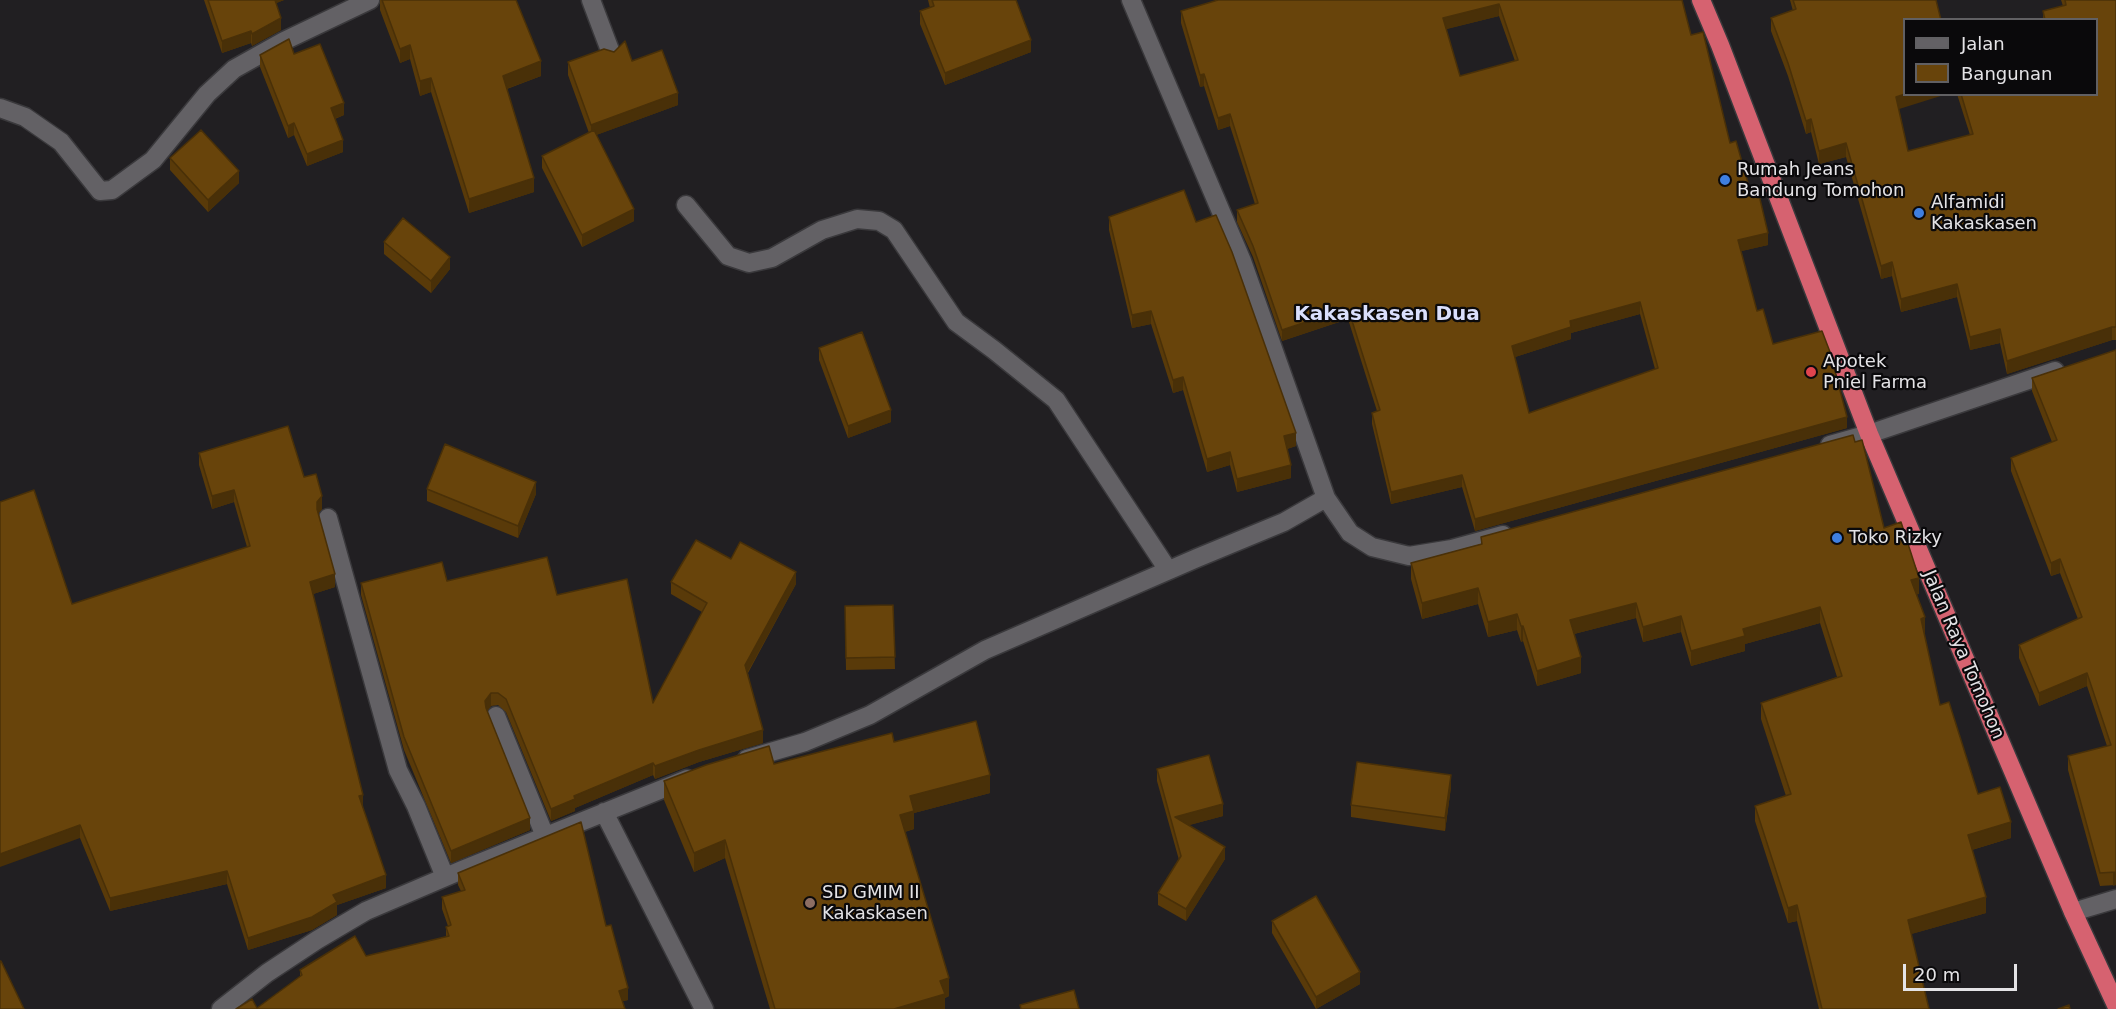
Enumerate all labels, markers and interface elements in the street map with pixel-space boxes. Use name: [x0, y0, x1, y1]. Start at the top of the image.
legend: [1903, 18, 2098, 96]
text: Jalan: [1961, 33, 2005, 54]
text: Bangunan: [1961, 63, 2052, 84]
place label: Rumah Jeans Bandung Tomohon: [1737, 159, 1905, 201]
marker: Rumah Jeans Bandung Tomohon: [1718, 173, 1732, 187]
place label: Alfamidi Kakaskasen: [1931, 192, 2037, 234]
marker: Alfamidi Kakaskasen: [1912, 206, 1926, 220]
district label: Kakaskasen Dua: [1294, 303, 1480, 327]
place label: Apotek Pniel Farma: [1823, 351, 1927, 394]
marker: Apotek Pniel Farma: [1804, 365, 1818, 379]
place label: Toko Rizky: [1849, 527, 1942, 549]
marker: Toko Rizky: [1830, 531, 1844, 545]
street label: Jalan Raya Tomohon: [1918, 567, 2008, 743]
place label: SD GMIM II Kakaskasen: [822, 882, 928, 924]
marker: SD GMIM II Kakaskasen: [803, 896, 817, 910]
scale bar: [1906, 952, 2020, 990]
text: 20 m: [1914, 964, 1960, 985]

